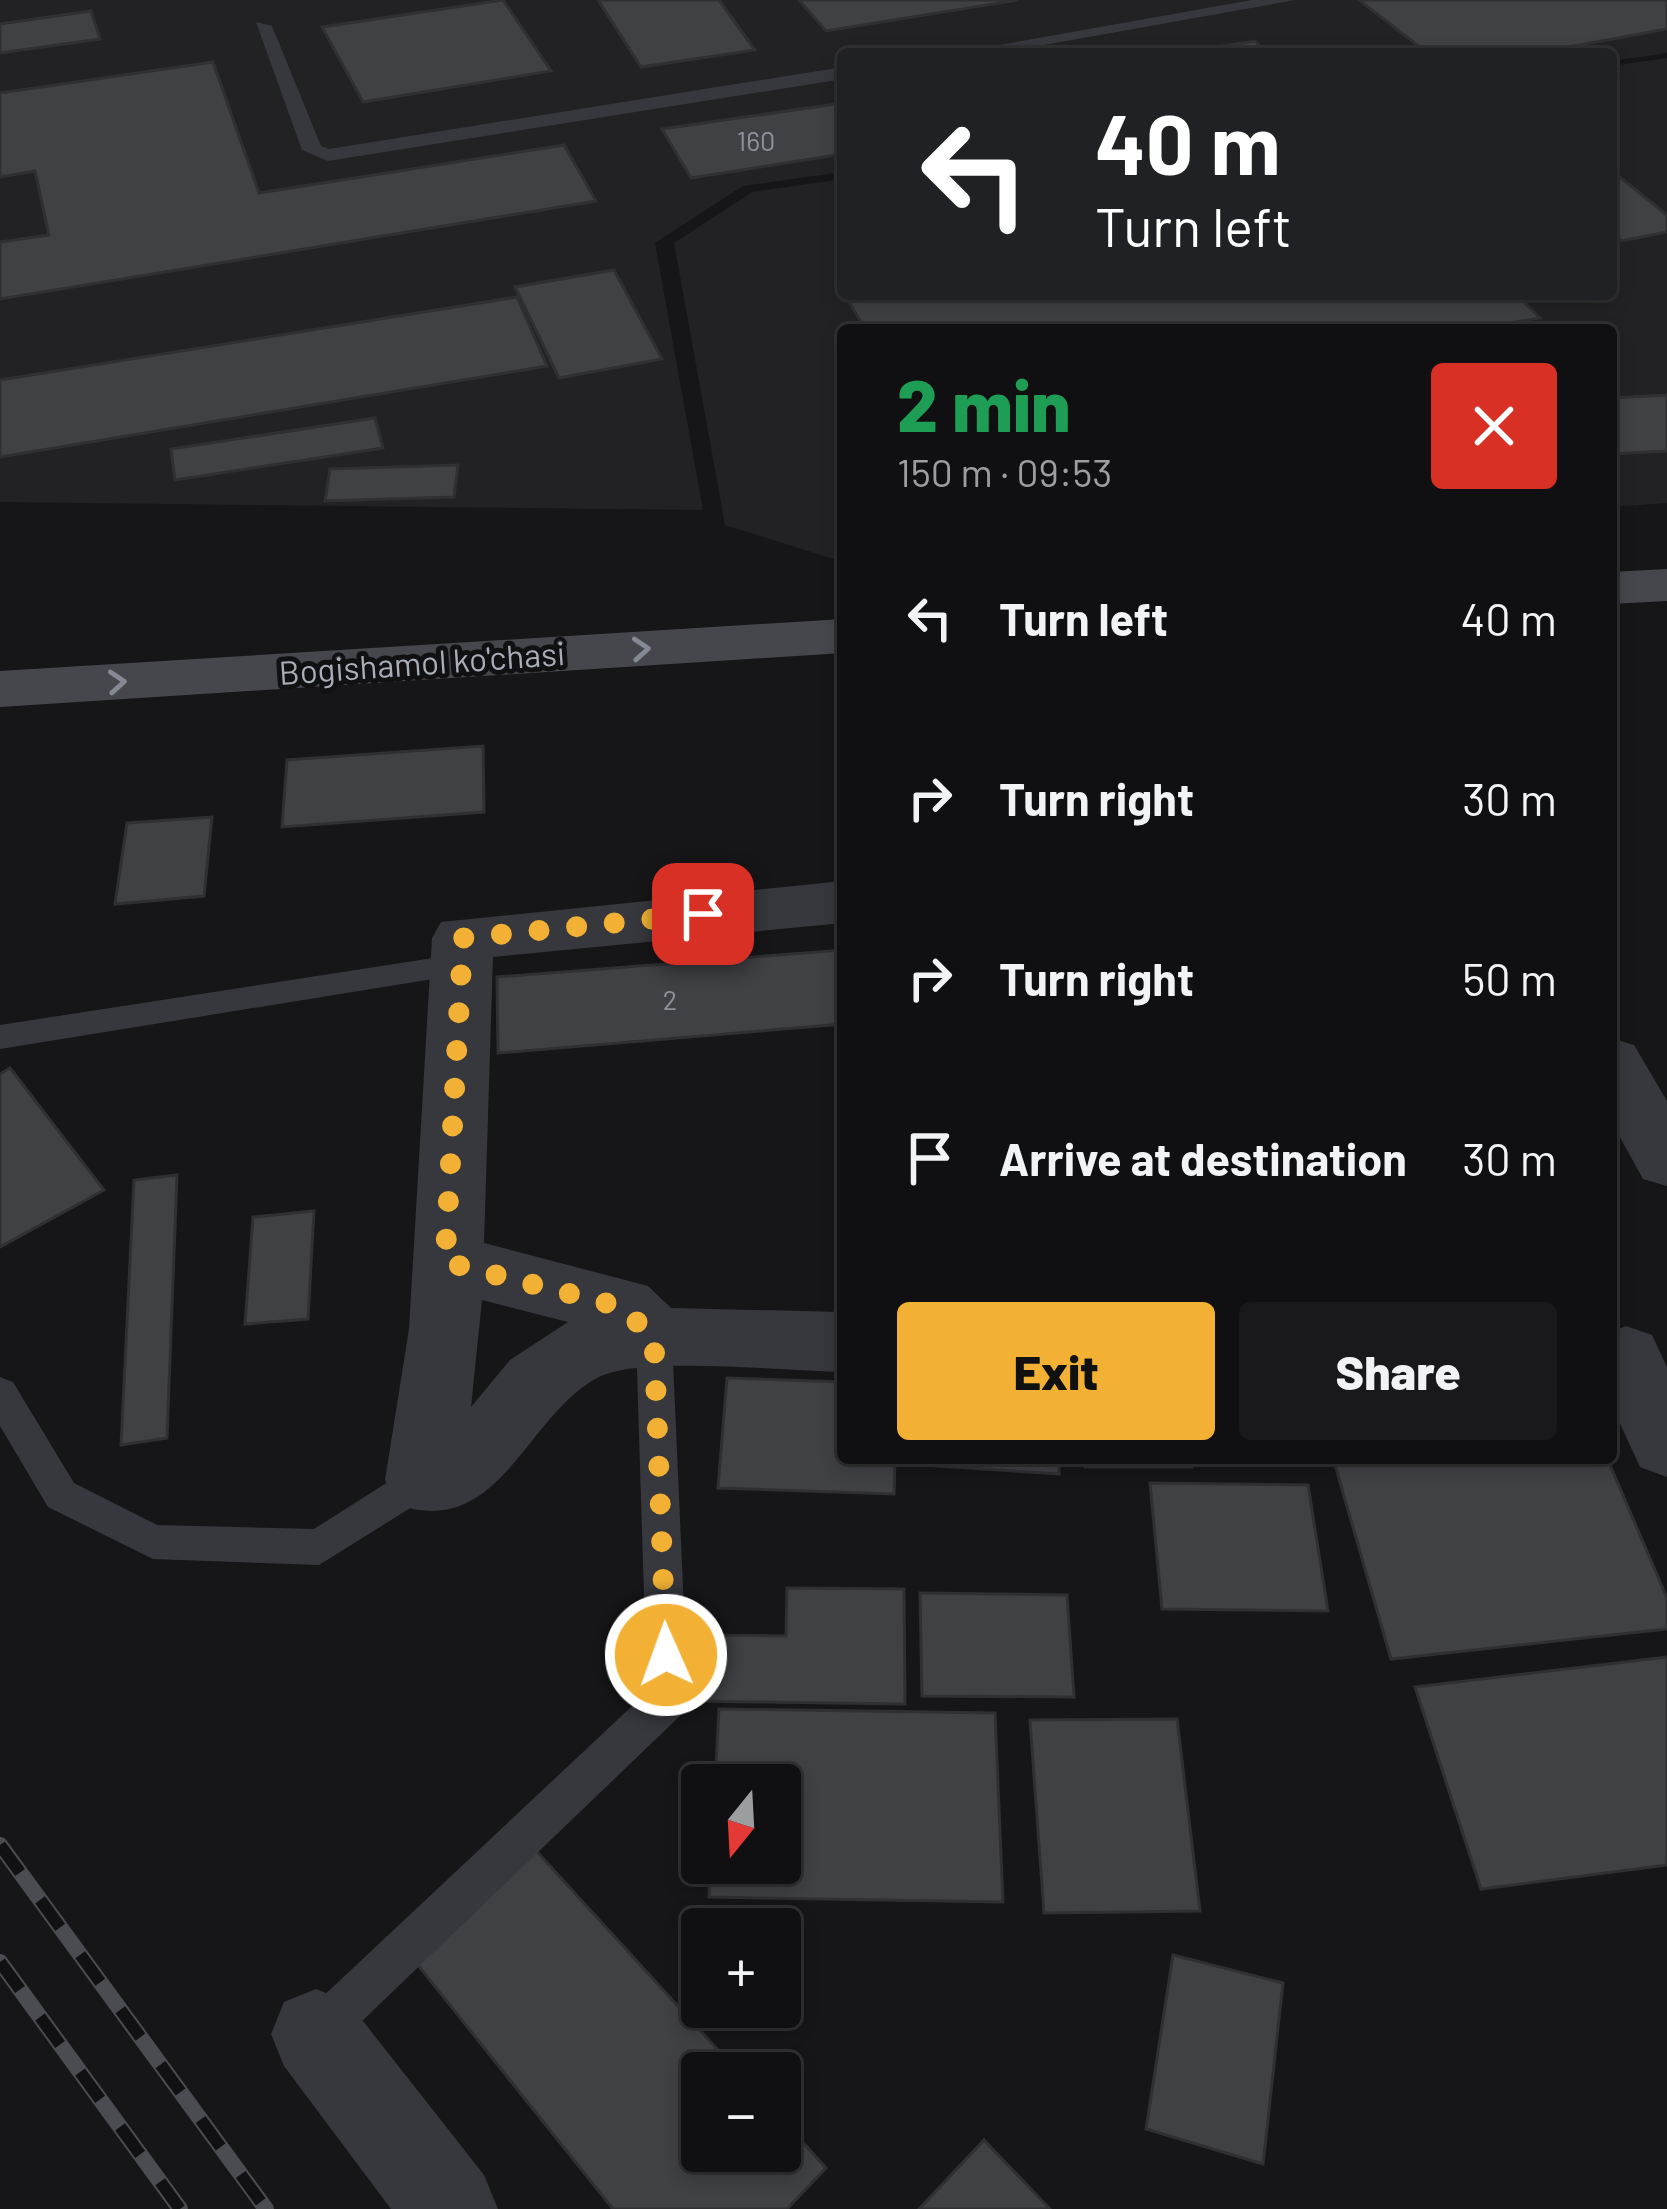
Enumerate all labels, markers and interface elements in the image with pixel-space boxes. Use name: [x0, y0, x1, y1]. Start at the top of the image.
text: 40 m: [1095, 91, 1281, 192]
icon: left: [897, 96, 1053, 252]
house number: 160: [737, 124, 775, 156]
text: Turn left: [1095, 193, 1292, 258]
text: 2 min: [897, 360, 1071, 446]
button: close: [1431, 363, 1557, 489]
text: 150 m · 09:53: [897, 448, 1112, 495]
icon: left: [897, 585, 963, 651]
text: Turn left: [999, 591, 1168, 645]
text: 40 m: [1461, 591, 1557, 645]
street label: Bogishamol ko'chasi: [277, 632, 566, 692]
one-way arrow: [632, 636, 651, 662]
one-way arrow: [108, 669, 127, 695]
icon: right: [897, 765, 963, 831]
text: Turn right: [999, 771, 1194, 825]
text: 30 m: [1462, 771, 1557, 825]
pin: [652, 863, 754, 965]
icon: arrive: [670, 881, 736, 947]
icon: right: [897, 945, 963, 1011]
text: Turn right: [999, 951, 1194, 1005]
text: 50 m: [1462, 951, 1557, 1005]
house number: 2: [663, 983, 677, 1015]
icon: arrive: [897, 1125, 963, 1191]
text: Arrive at destination: [999, 1131, 1407, 1185]
text: 30 m: [1462, 1131, 1557, 1185]
button: Exit: [897, 1302, 1215, 1440]
button: Share: [1239, 1302, 1557, 1440]
position arrow: [603, 1592, 729, 1718]
north arrow: [681, 1764, 801, 1884]
map controls: [681, 1764, 801, 2172]
button: +: [681, 1908, 801, 2028]
button: −: [681, 2052, 801, 2172]

